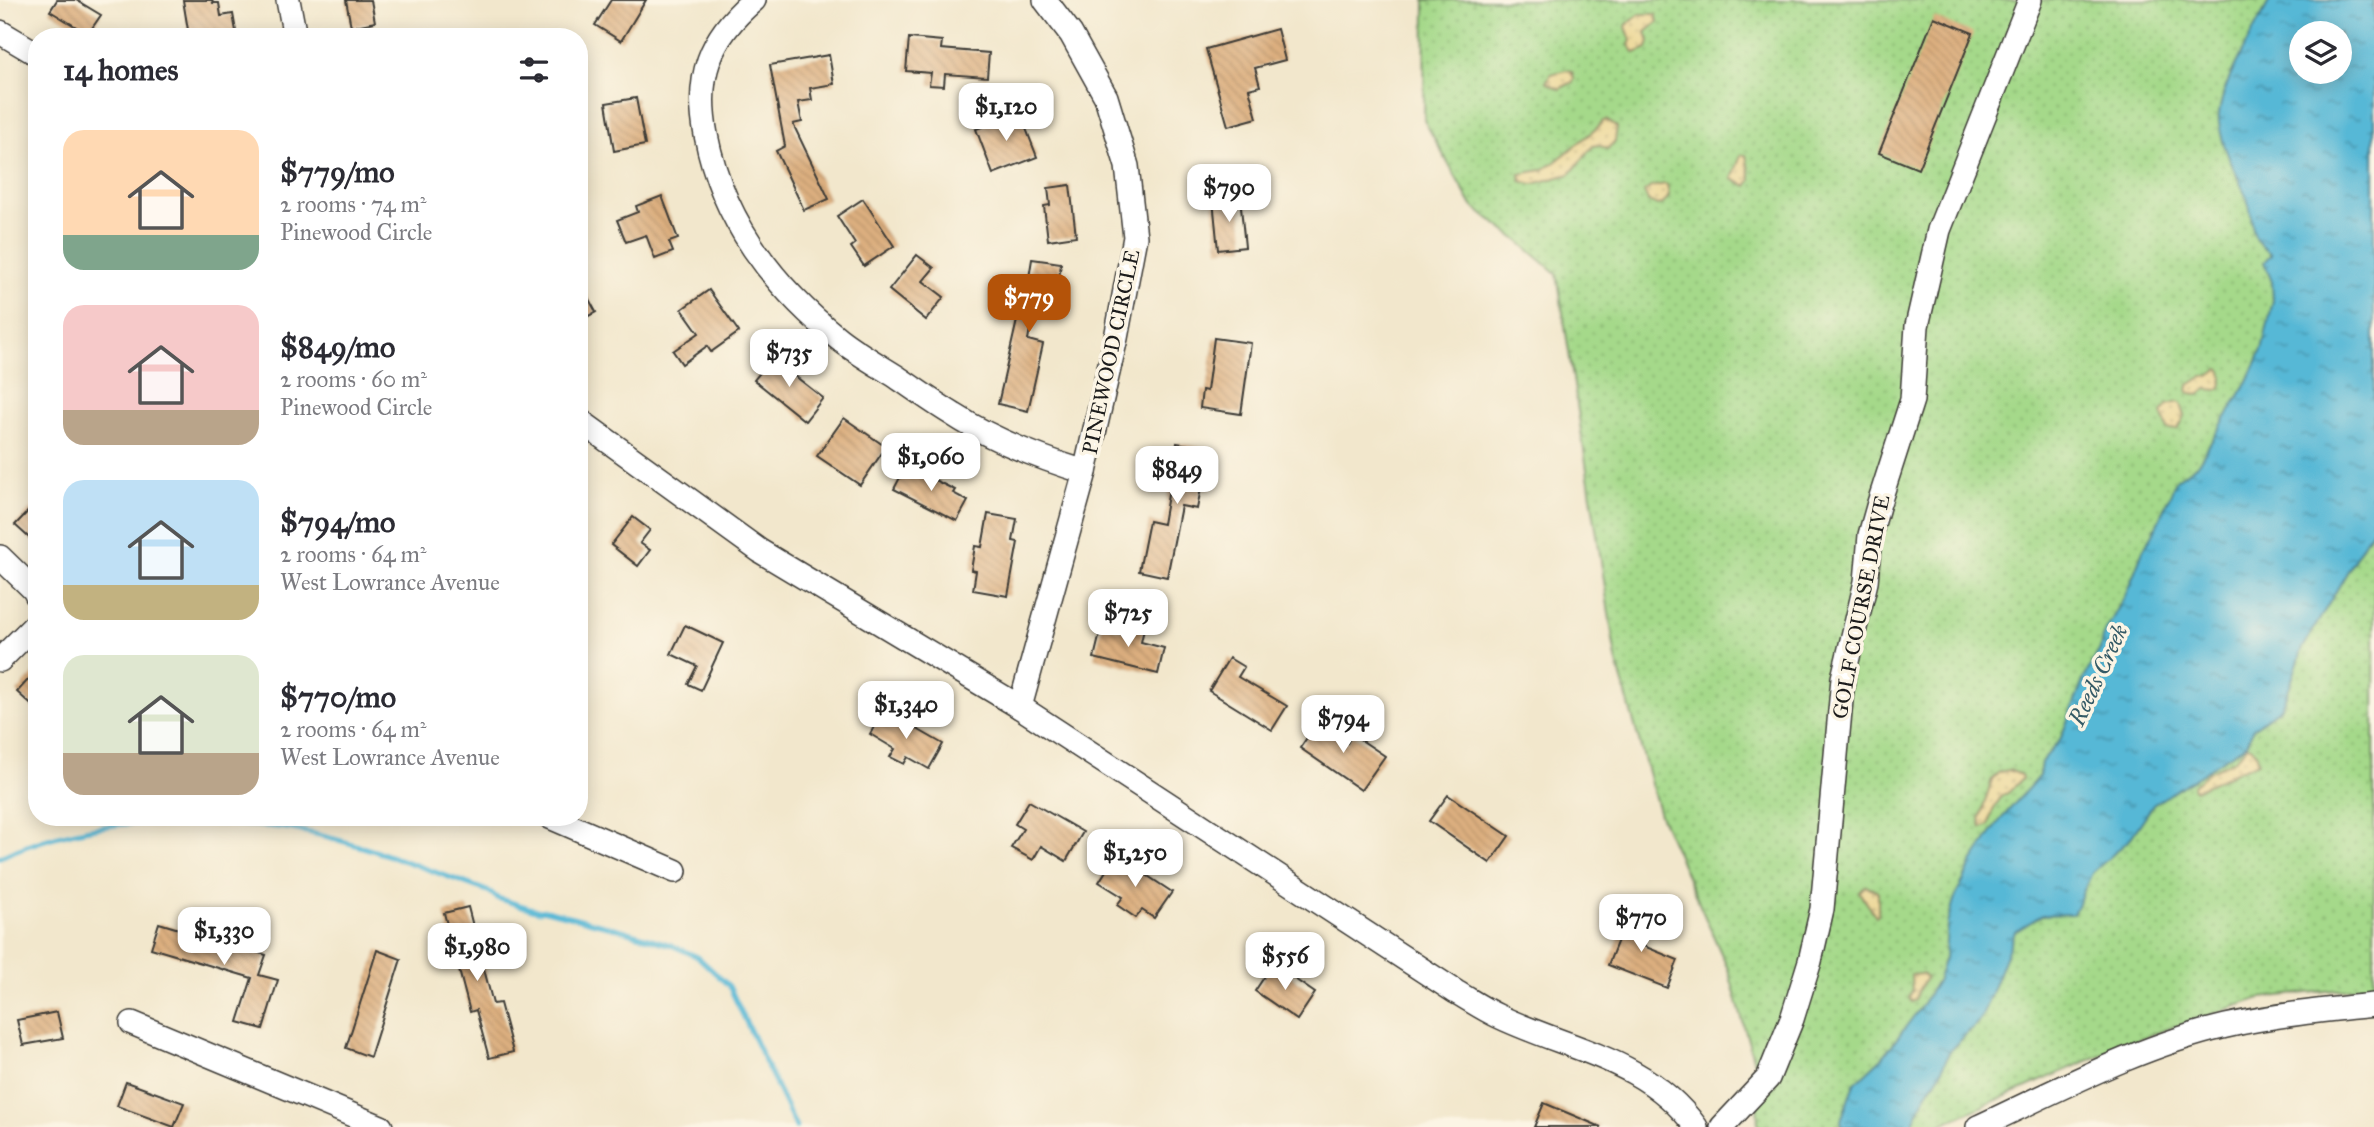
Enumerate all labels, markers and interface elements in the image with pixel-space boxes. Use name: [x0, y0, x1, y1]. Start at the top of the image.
map controls: [2289, 21, 2352, 84]
button: layers: [2289, 21, 2352, 84]
icon: filters: [515, 51, 553, 89]
text: 14 homes: [63, 52, 178, 88]
pin: $1,120: [949, 83, 1063, 143]
text: $1,120: [975, 92, 1037, 120]
text: $779/mo: [280, 154, 395, 190]
icon: home: [119, 158, 203, 242]
pin: $790: [1188, 164, 1270, 224]
text: $790: [1203, 173, 1255, 201]
text: 2 rooms · 74 m²: [280, 190, 426, 218]
text: Pinewood Circle: [280, 218, 432, 246]
street label: PINEWOOD CIRCLE: [1077, 247, 1145, 457]
pin: $779: [988, 274, 1070, 334]
text: $779: [1004, 283, 1054, 311]
text: $849/mo: [280, 329, 395, 365]
pin: $735: [748, 330, 830, 389]
icon: home: [119, 333, 203, 417]
text: $735: [766, 338, 812, 366]
text: 2 rooms · 60 m²: [280, 365, 427, 393]
text: Pinewood Circle: [280, 393, 432, 421]
pin: $1,060: [874, 434, 988, 493]
text: $1,060: [897, 442, 965, 470]
pin: $849: [1136, 447, 1218, 506]
text: $849: [1151, 455, 1203, 483]
street label: GOLF COURSE DRIVE: [1827, 493, 1895, 721]
text: $794/mo: [280, 504, 395, 540]
icon: home: [119, 508, 203, 592]
text: 2 rooms · 64 m²: [280, 540, 426, 568]
text: West Lowrance Avenue: [280, 568, 500, 596]
pin: $725: [1087, 590, 1169, 649]
text: $725: [1104, 598, 1152, 626]
water label: Reeds Creek: [2062, 620, 2134, 731]
text: $770/mo: [280, 679, 396, 715]
pin: $1,340: [849, 682, 963, 741]
icon: home: [119, 683, 203, 767]
text: $1,340: [874, 690, 938, 718]
pin: $794: [1302, 696, 1384, 755]
text: $794: [1317, 704, 1369, 732]
text: 2 rooms · 64 m²: [280, 715, 426, 743]
text: West Lowrance Avenue: [280, 743, 500, 771]
pin: $1,250: [1078, 830, 1192, 889]
text: $1,250: [1103, 838, 1167, 866]
pin: $770: [1600, 894, 1682, 954]
text: $770: [1615, 903, 1667, 931]
pin: $1,330: [167, 908, 281, 967]
text: $1,330: [194, 916, 254, 944]
pin: $1,980: [420, 923, 534, 983]
text: $1,980: [444, 932, 510, 960]
pin: $556: [1244, 932, 1326, 992]
text: $556: [1262, 941, 1308, 969]

